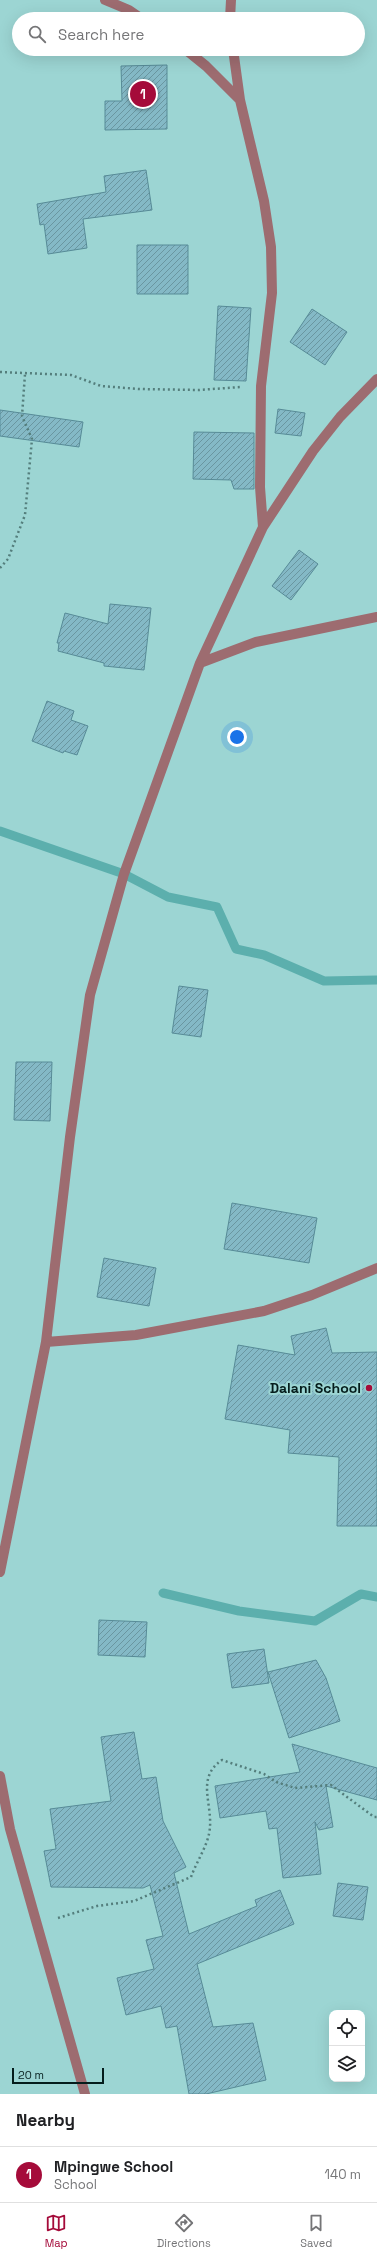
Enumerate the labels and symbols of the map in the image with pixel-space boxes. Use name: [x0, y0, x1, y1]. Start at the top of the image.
pin: 1: [130, 79, 156, 109]
your location: [227, 727, 247, 747]
place label: Dalani School: [270, 1379, 361, 1397]
marker: Dalani School: [364, 1383, 374, 1393]
scale bar: [12, 2066, 104, 2085]

